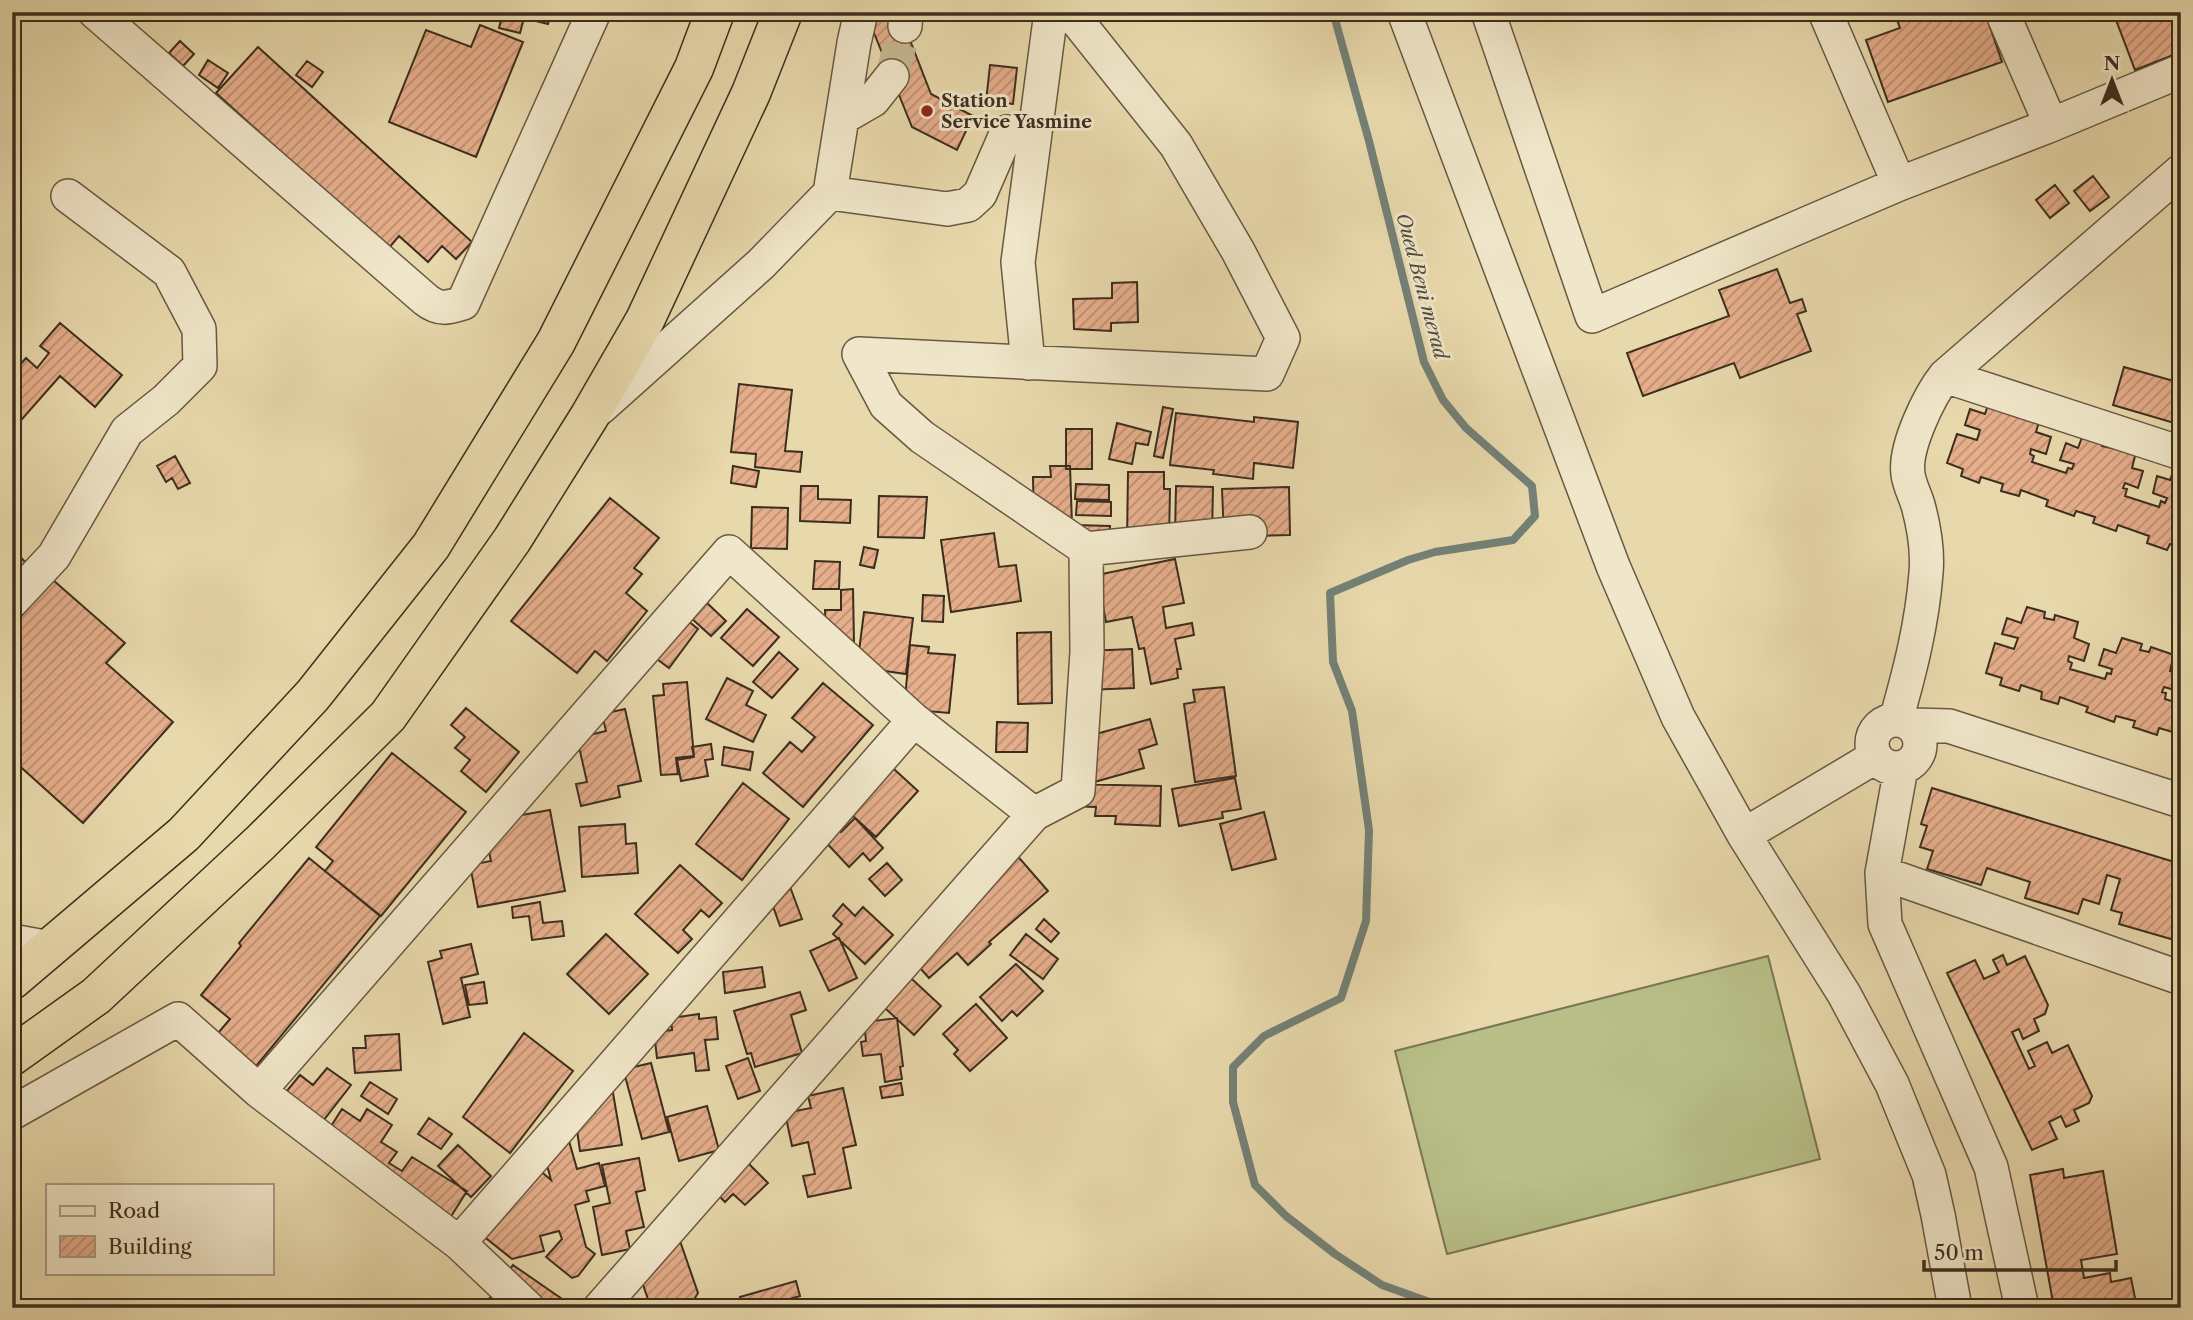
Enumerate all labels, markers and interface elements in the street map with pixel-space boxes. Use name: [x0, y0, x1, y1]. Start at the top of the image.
north arrow: [2078, 46, 2148, 116]
text: N: [2104, 52, 2120, 75]
place label: Station Service Yasmine: [941, 90, 1092, 133]
marker: Station Service Yasmine: [919, 103, 935, 119]
water label: Oued Beni merad: [1391, 210, 1453, 363]
legend: [46, 1184, 273, 1274]
text: Road: [108, 1198, 160, 1223]
scale bar: [1924, 1229, 2116, 1273]
text: Building: [108, 1234, 193, 1259]
text: 50 m: [1934, 1240, 1984, 1265]

